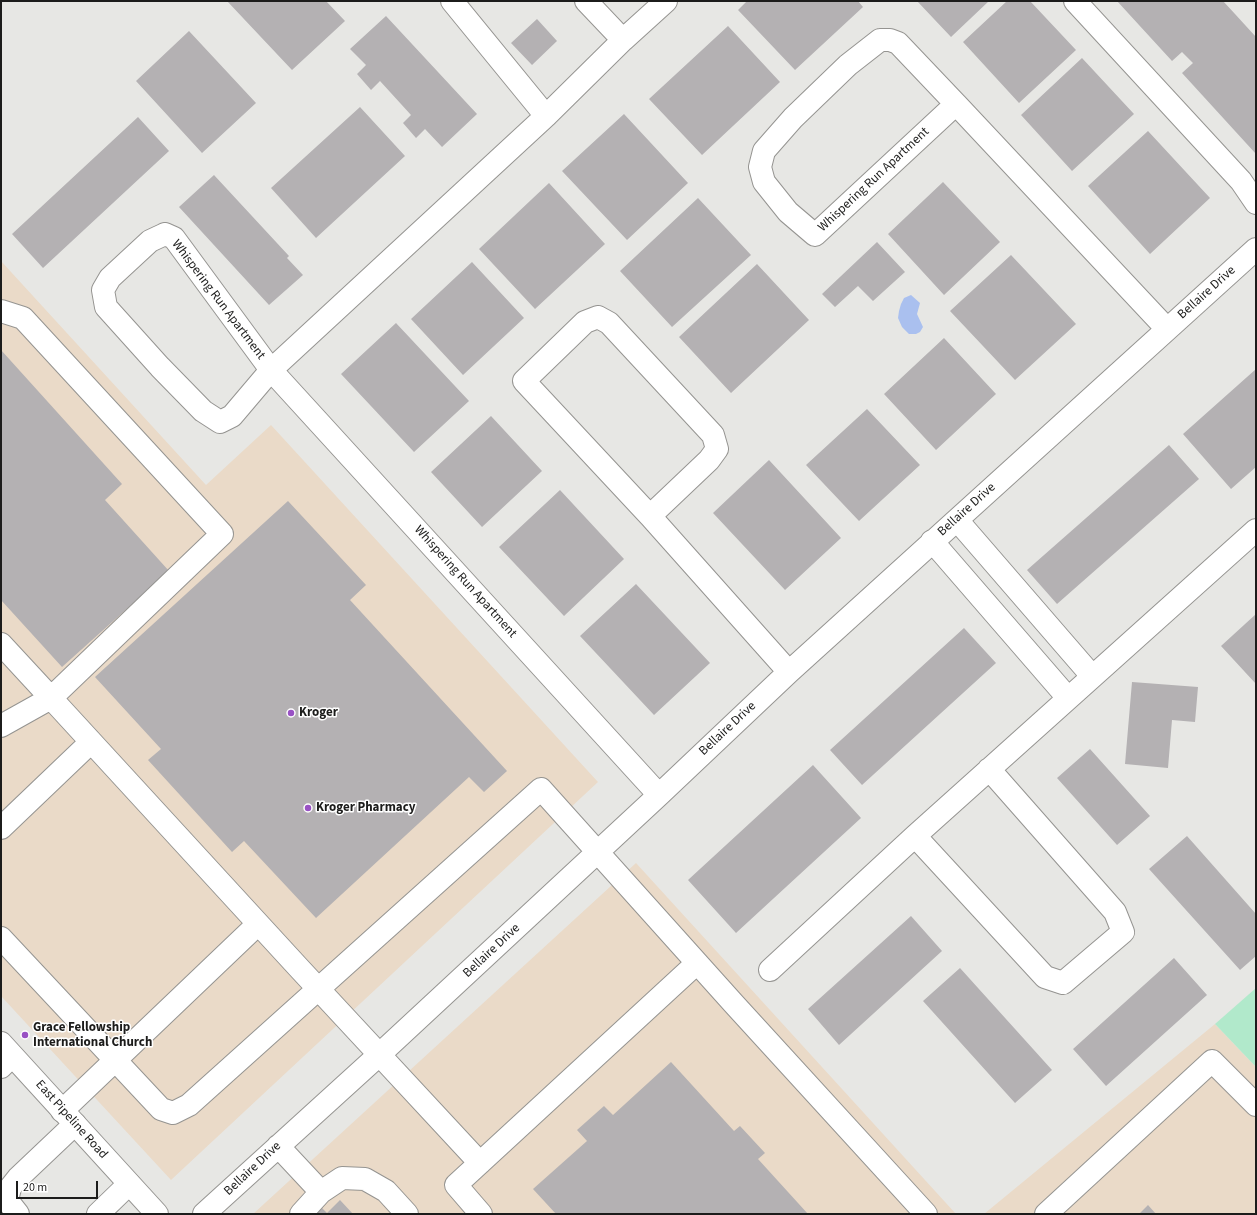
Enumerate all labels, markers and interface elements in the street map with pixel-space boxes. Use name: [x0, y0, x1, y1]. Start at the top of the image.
street label: Whispering Run Apartment: [815, 124, 933, 236]
street label: Whispering Run Apartment: [168, 237, 268, 363]
street label: Bellaire Drive: [1175, 263, 1239, 323]
street label: Bellaire Drive: [935, 480, 999, 540]
street label: Whispering Run Apartment: [410, 523, 520, 641]
street label: Bellaire Drive: [696, 699, 760, 759]
place label: Kroger: [299, 705, 338, 721]
marker: Kroger: [286, 708, 296, 718]
place label: Kroger Pharmacy: [316, 800, 416, 816]
marker: Kroger Pharmacy: [303, 803, 313, 813]
street label: Bellaire Drive: [460, 921, 524, 981]
place label: Grace Fellowship International Church: [33, 1020, 152, 1051]
marker: Grace Fellowship International Church: [20, 1030, 30, 1040]
street label: East Pipeline Road: [32, 1077, 110, 1163]
street label: Bellaire Drive: [221, 1139, 285, 1199]
scale bar: [18, 1173, 100, 1199]
text: 20 m: [23, 1179, 47, 1196]

